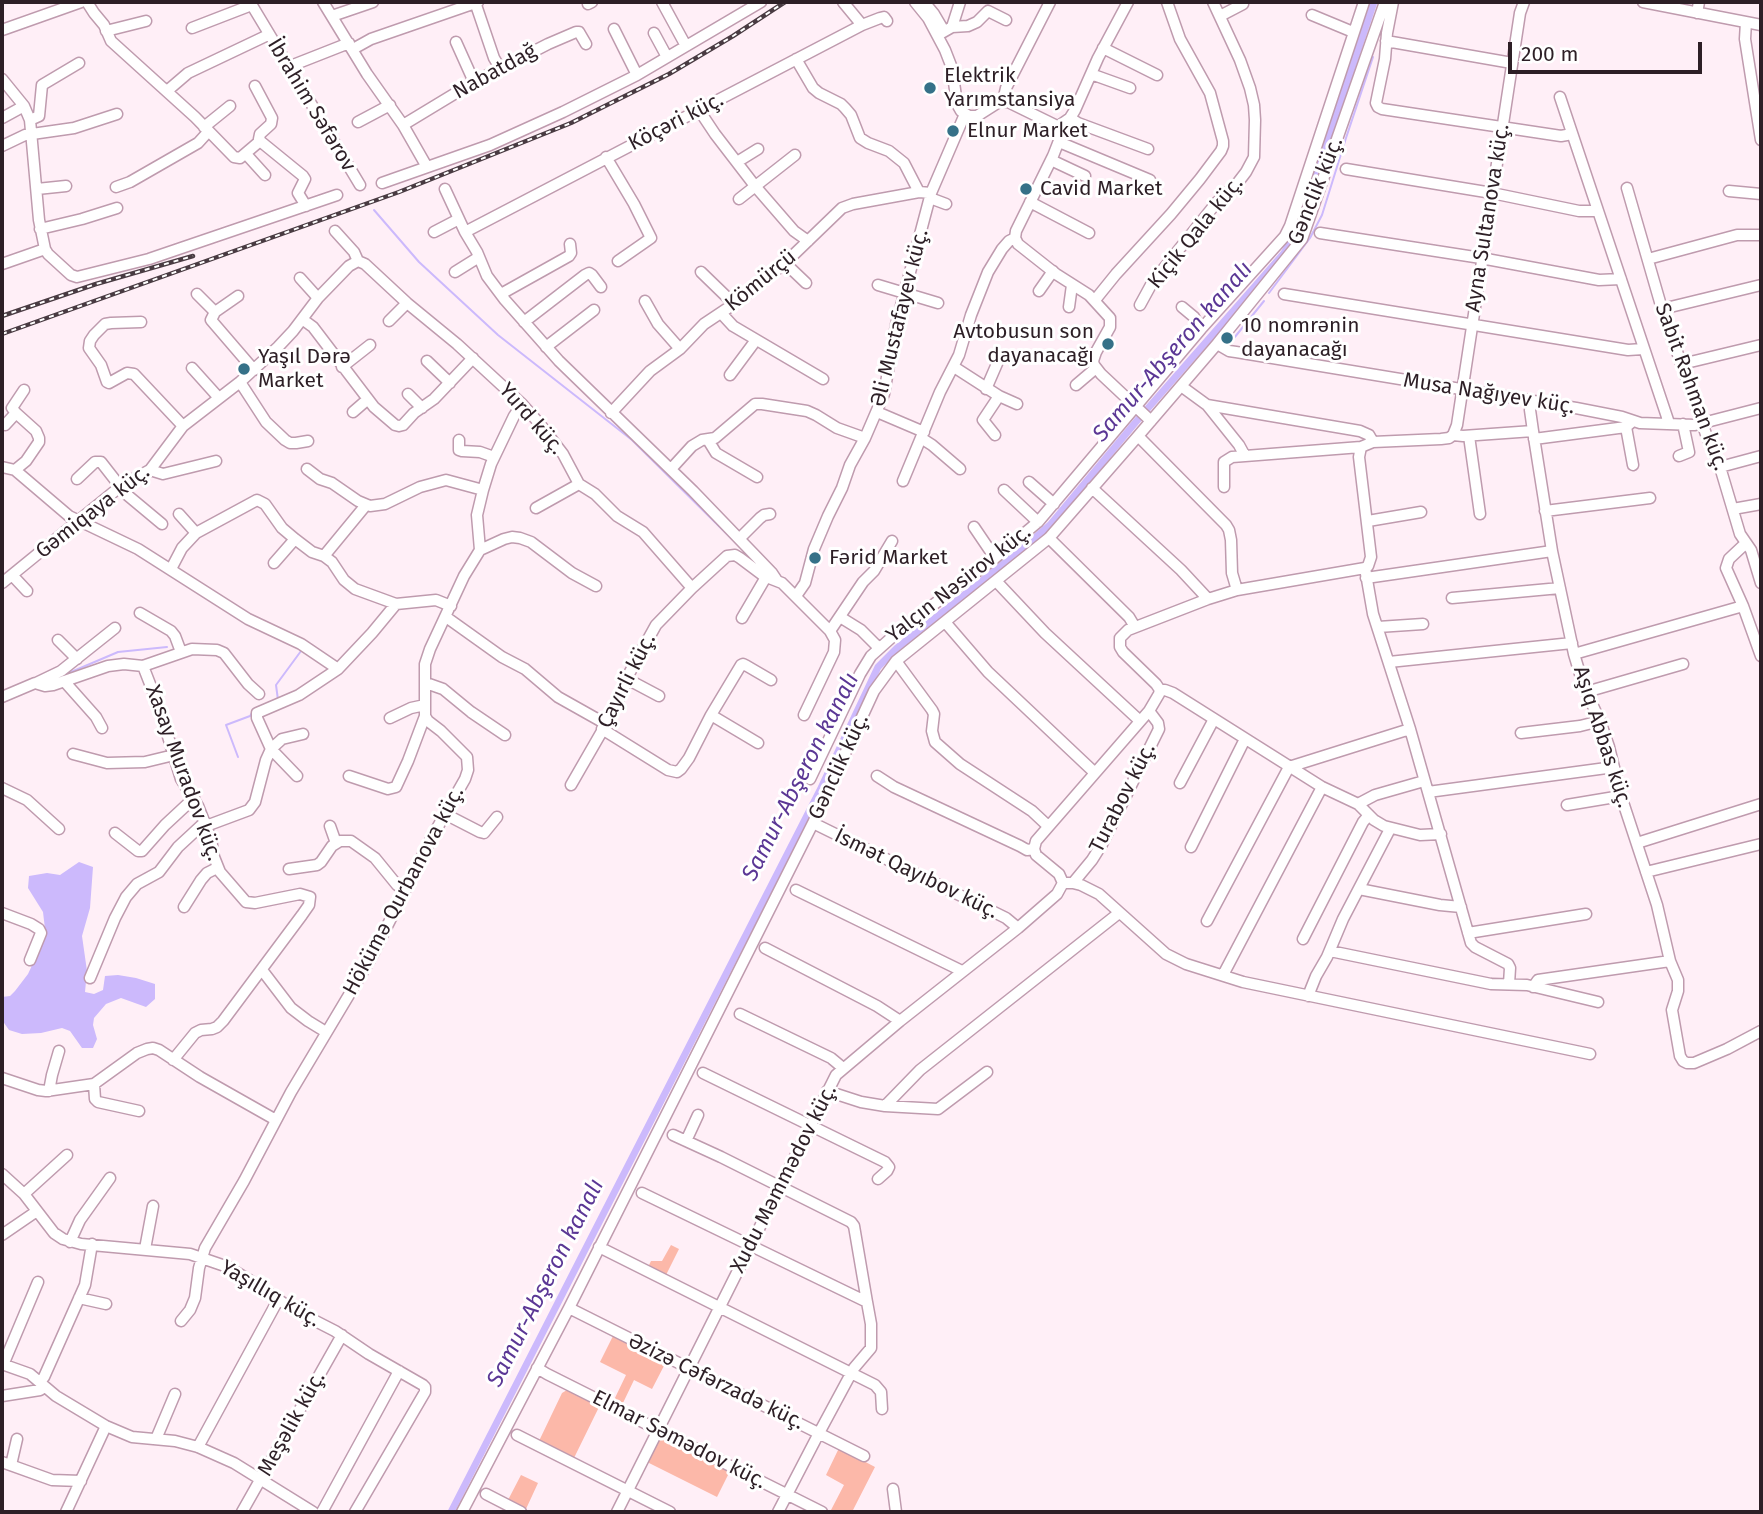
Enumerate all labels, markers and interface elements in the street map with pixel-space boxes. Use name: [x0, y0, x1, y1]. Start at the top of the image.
scale bar: [1511, 28, 1705, 72]
street label: İbrahim Səfərov: [261, 34, 361, 176]
street label: Nabatdağ: [449, 39, 541, 105]
text: 200 m: [1521, 41, 1578, 67]
place label: Elektrik Yarımstansiya: [944, 63, 1075, 113]
marker: Elektrik Yarımstansiya: [922, 80, 938, 96]
street label: Köçəri küç.: [624, 87, 728, 157]
place label: Elnur Market: [967, 118, 1088, 144]
street label: Ayna Sultanova küç.: [1461, 122, 1515, 314]
marker: Elnur Market: [945, 123, 961, 139]
street label: Gənclik küç.: [1283, 134, 1349, 248]
street label: Kiçik Qala küç.: [1143, 172, 1249, 294]
place label: Cavid Market: [1040, 176, 1162, 202]
marker: Cavid Market: [1018, 181, 1034, 197]
street label: Əli Mustafayev küç.: [866, 227, 934, 409]
street label: Kömürçü: [720, 245, 802, 317]
water label: Samur-Abşeron kanalı: [1087, 256, 1259, 448]
street label: Sabit Rəhman küç.: [1649, 300, 1733, 474]
place label: 10 nomrənin dayanacağı: [1241, 313, 1360, 363]
place label: Avtobusun son dayanacağı: [953, 319, 1094, 369]
marker: 10 nomrənin dayanacağı: [1219, 330, 1235, 346]
marker: Avtobusun son dayanacağı: [1100, 336, 1116, 352]
place label: Yaşıl Dərə Market: [258, 344, 351, 394]
marker: Yaşıl Dərə Market: [236, 361, 252, 377]
street label: Musa Nağıyev küç.: [1402, 368, 1576, 420]
street label: Yurd küç.: [493, 378, 569, 460]
street label: Gəmiqaya küç.: [31, 460, 155, 564]
street label: Yalçın Nəsirov küç.: [882, 520, 1036, 648]
place label: Fərid Market: [829, 545, 948, 571]
marker: Fərid Market: [807, 550, 823, 566]
street label: Çayırli küç.: [592, 629, 662, 733]
street label: Aşıq Abbas küç.: [1567, 663, 1637, 811]
water label: Samur-Abşeron kanalı: [737, 668, 865, 886]
street label: Xasay Muradov küç.: [140, 682, 226, 864]
street label: Gənclik küç.: [804, 710, 874, 824]
street label: Turabov küç.: [1085, 739, 1161, 857]
street label: Hökümə Qurbanova küç.: [338, 782, 470, 1000]
street label: İsmət Qayıbov küç.: [830, 823, 1002, 925]
street label: Xudu Məmmədov küç.: [726, 1081, 842, 1277]
water label: Samur-Abşeron kanalı: [482, 1174, 610, 1392]
street label: Yaşıllıq küç.: [216, 1255, 324, 1333]
street label: Əzizə Cəfərzadə küç.: [624, 1329, 808, 1435]
street label: Meşəlik küç.: [253, 1367, 331, 1481]
street label: Elmar Səmədov küç.: [588, 1385, 770, 1495]

